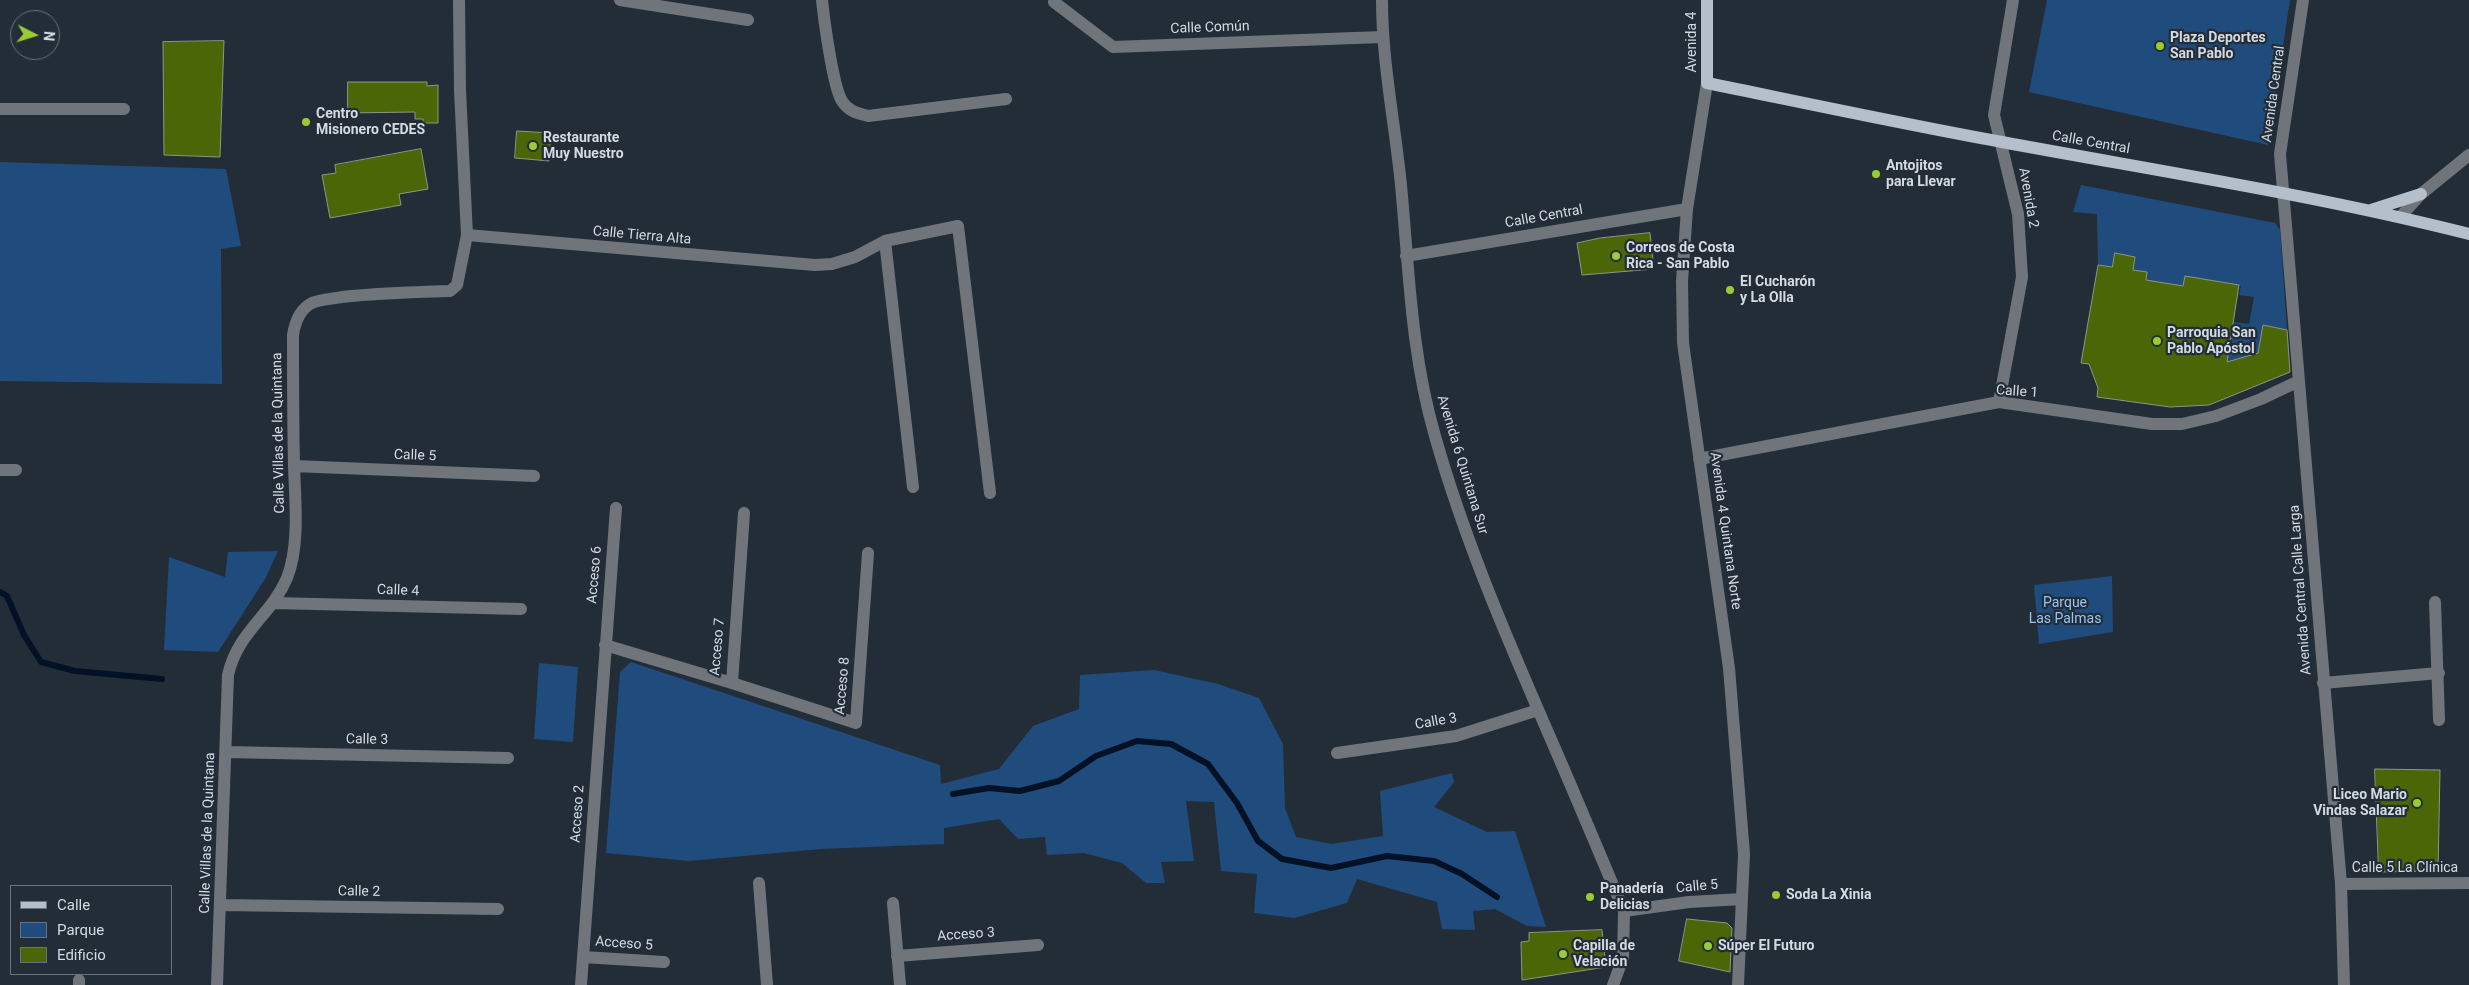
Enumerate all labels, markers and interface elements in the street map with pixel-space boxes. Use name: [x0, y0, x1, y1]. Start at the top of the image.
north arrow: [10, 10, 60, 60]
street label: Avenida 4: [1684, 12, 1700, 72]
street label: Calle Común: [1170, 18, 1250, 38]
place label: Plaza Deportes San Pablo: [2170, 30, 2266, 62]
text: N: [41, 31, 57, 42]
marker: Plaza Deportes San Pablo: [2154, 40, 2166, 52]
street label: Avenida Central: [2259, 45, 2289, 143]
place label: Centro Misionero CEDES: [316, 106, 425, 138]
marker: Centro Misionero CEDES: [300, 116, 312, 128]
street label: Calle Central: [2051, 128, 2131, 158]
place label: Restaurante Muy Nuestro: [543, 130, 624, 162]
marker: Restaurante Muy Nuestro: [527, 140, 539, 152]
place label: Antojitos para Llevar: [1886, 158, 1956, 190]
street label: Avenida 2: [2014, 167, 2042, 229]
marker: Antojitos para Llevar: [1870, 168, 1882, 180]
street label: Calle Central: [1504, 202, 1584, 232]
street label: Calle Tierra Alta: [592, 223, 692, 249]
place label: Correos de Costa Rica - San Pablo: [1626, 240, 1735, 272]
marker: Correos de Costa Rica - San Pablo: [1610, 250, 1622, 262]
place label: El Cucharón y La Olla: [1740, 274, 1815, 306]
marker: El Cucharón y La Olla: [1724, 284, 1736, 296]
place label: Parroquia San Pablo Apóstol: [2167, 325, 2256, 358]
marker: Parroquia San Pablo Apóstol: [2151, 335, 2163, 347]
street label: Calle Villas de la Quintana: [269, 352, 289, 514]
street label: Calle 1: [1995, 382, 2039, 402]
street label: Avenida 6 Quintana Sur: [1433, 393, 1491, 537]
street label: Calle 5: [394, 447, 436, 465]
street label: Avenida 4 Quintana Norte: [1706, 451, 1744, 611]
street label: Avenida Central Calle Larga: [2287, 504, 2315, 676]
street label: Acceso 6: [584, 545, 606, 605]
street label: Calle 4: [377, 582, 419, 600]
park label: Parque Las Palmas: [2029, 595, 2101, 628]
street label: Acceso 7: [707, 617, 729, 677]
street label: Acceso 8: [832, 656, 854, 716]
street label: Calle 3: [1414, 710, 1458, 734]
street label: Calle 3: [346, 731, 388, 749]
street label: Calle Villas de la Quintana: [197, 752, 219, 914]
street label: Acceso 2: [568, 785, 588, 843]
place label: Liceo Mario Vindas Salazar: [2313, 787, 2407, 820]
marker: Liceo Mario Vindas Salazar: [2411, 797, 2423, 809]
street label: Calle 5 La Clínica: [2352, 860, 2458, 876]
street label: Calle 5: [1675, 877, 1719, 897]
place label: Panadería Delicias: [1600, 881, 1664, 914]
street label: Calle 2: [338, 883, 380, 901]
legend: [10, 885, 172, 975]
place label: Soda La Xinia: [1786, 887, 1872, 903]
marker: Soda La Xinia: [1770, 889, 1782, 901]
marker: Panadería Delicias: [1584, 891, 1596, 903]
text: Calle: [57, 896, 90, 914]
text: Parque: [57, 921, 104, 939]
street label: Acceso 3: [937, 925, 995, 945]
street label: Acceso 5: [595, 934, 653, 954]
place label: Capilla de Velación: [1573, 938, 1635, 970]
place label: Súper El Futuro: [1718, 938, 1814, 954]
marker: Súper El Futuro: [1702, 940, 1714, 952]
text: Edificio: [57, 946, 106, 964]
marker: Capilla de Velación: [1557, 948, 1569, 960]

